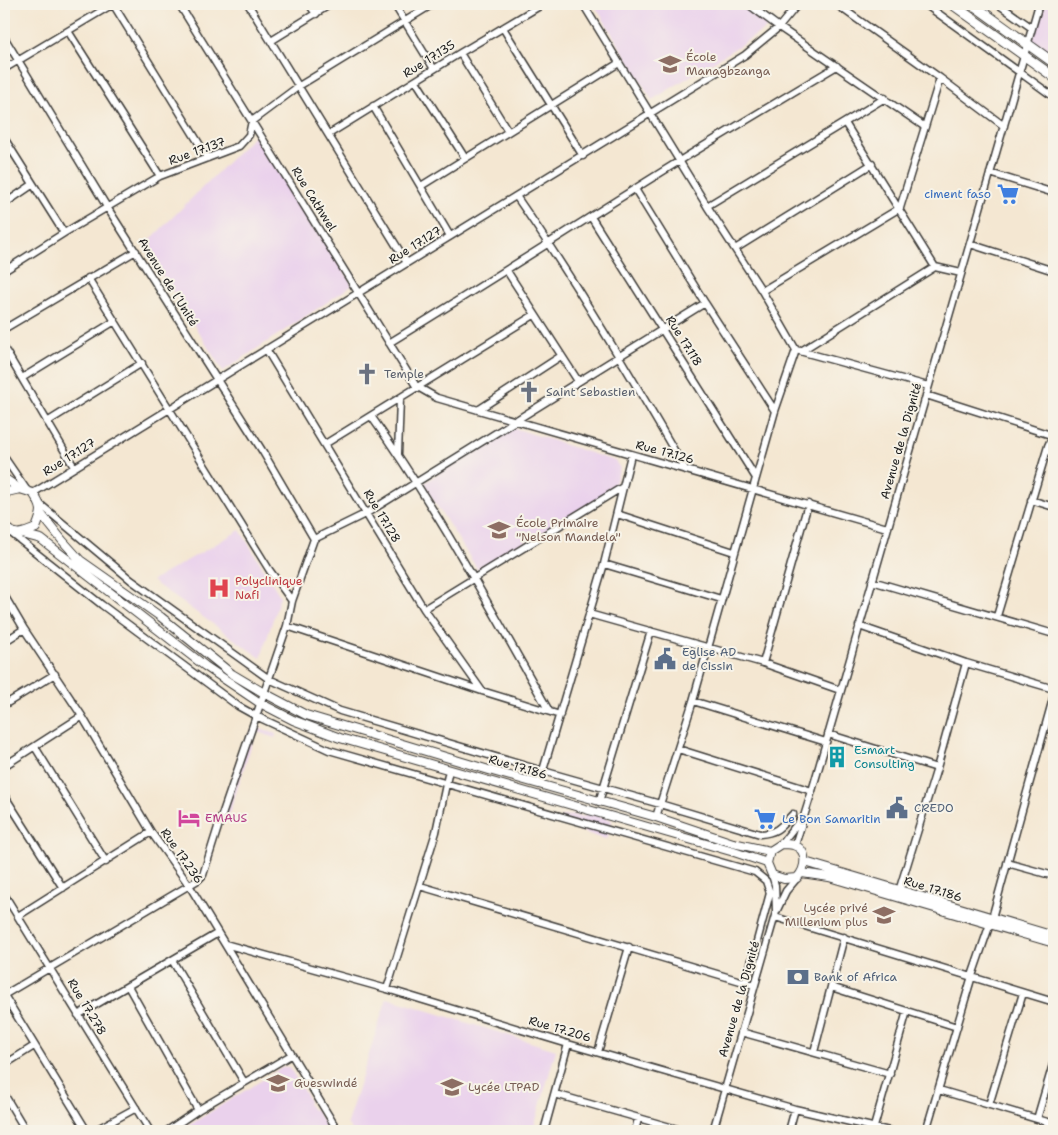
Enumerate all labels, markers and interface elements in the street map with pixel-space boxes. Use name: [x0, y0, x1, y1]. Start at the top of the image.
street label: Rue 17.135: [400, 37, 458, 81]
place label: École Managbzanga: [686, 49, 771, 79]
school or university icon: École Managbzanga: [657, 51, 683, 77]
street label: Rue 17.137: [166, 133, 228, 169]
street label: Rue Cathwel: [288, 164, 340, 235]
supermarket icon: ciment faso: [995, 181, 1021, 207]
place label: ciment faso: [924, 186, 991, 202]
street label: Rue 17.127: [386, 222, 444, 268]
street label: Avenue de l´Unité: [134, 235, 202, 330]
street label: Rue 17.118: [662, 313, 706, 369]
church icon: Temple: [354, 361, 380, 387]
place label: Temple: [384, 366, 424, 382]
church icon: Saint Sebastien: [516, 379, 542, 405]
street label: Avenue de la Dignité: [877, 381, 925, 501]
place label: Saint Sebastien: [546, 384, 635, 400]
street label: Rue 17.127: [40, 434, 98, 480]
street label: Rue 17.126: [634, 437, 696, 467]
street label: Rue 17.128: [360, 486, 404, 546]
place label: École Primaire "Nelson Mandela": [516, 515, 621, 545]
school or university icon: École Primaire "Nelson Mandela": [486, 517, 512, 543]
place label: Polyclinique Nafi: [235, 573, 303, 603]
hospital icon: Polyclinique Nafi: [206, 575, 232, 601]
place label: Eglise AD de Cissin: [682, 644, 736, 674]
public building icon: Eglise AD de Cissin: [652, 646, 678, 672]
place label: Esmart Consulting: [854, 742, 915, 772]
building icon: Esmart Consulting: [824, 744, 850, 770]
street label: Rue 17.186: [487, 751, 549, 783]
public building icon: CREDO: [884, 795, 910, 821]
place label: CREDO: [914, 800, 954, 816]
hotel icon: EMAUS: [176, 805, 202, 831]
supermarket icon: Le Bon Samaritin: [752, 806, 778, 832]
place label: EMAUS: [205, 810, 248, 826]
place label: Le Bon Samaritin: [782, 811, 881, 827]
street label: Rue 17.236: [157, 825, 207, 887]
street label: Rue 17.186: [902, 873, 964, 905]
place label: Lycée privé Millenium plus: [785, 900, 868, 930]
school or university icon: Lycée privé Millenium plus: [871, 902, 897, 928]
street label: Avenue de la Dignité: [715, 939, 763, 1059]
bank icon: Bank of Africa: [785, 964, 811, 990]
place label: Bank of Africa: [814, 969, 898, 985]
street label: Rue 17.278: [64, 976, 110, 1038]
street label: Rue 17.206: [527, 1012, 593, 1046]
school or university icon: Gueswindé: [265, 1070, 291, 1096]
school or university icon: Lycée LTPAD: [439, 1074, 465, 1100]
place label: Gueswindé: [294, 1075, 358, 1091]
place label: Lycée LTPAD: [468, 1079, 539, 1095]

